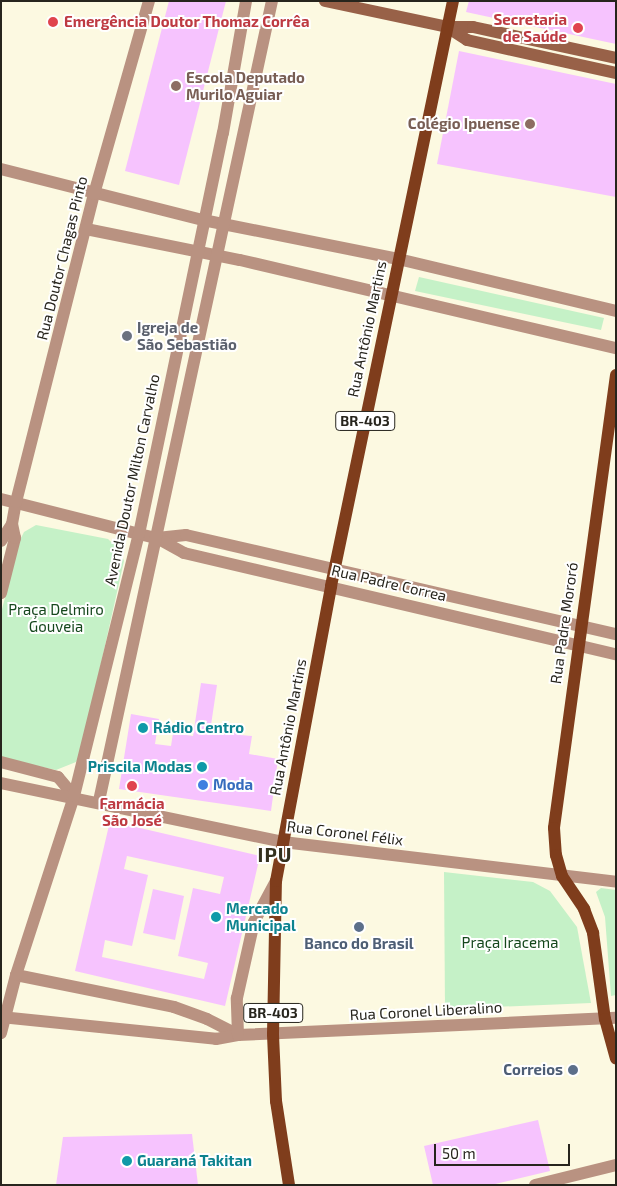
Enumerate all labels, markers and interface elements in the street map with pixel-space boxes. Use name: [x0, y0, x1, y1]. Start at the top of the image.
place label: Secretaria de Saúde: [494, 10, 567, 45]
place label: Emergência Doutor Thomaz Corrêa: [64, 13, 310, 31]
marker: Emergência Doutor Thomaz Corrêa: [46, 15, 60, 29]
marker: Secretaria de Saúde: [571, 21, 585, 35]
place label: Escola Deputado Murilo Aguiar: [186, 68, 305, 103]
marker: Escola Deputado Murilo Aguiar: [170, 80, 182, 92]
place label: Colégio Ipuense: [408, 115, 520, 133]
marker: Colégio Ipuense: [524, 118, 536, 130]
street label: Rua Doutor Chagas Pinto: [33, 174, 91, 342]
street label: Rua Antônio Martins: [344, 259, 390, 399]
place label: Igreja de São Sebastião: [137, 318, 237, 353]
marker: Igreja de São Sebastião: [121, 330, 133, 342]
street label: Avenida Doutor Milton Carvalho: [101, 372, 163, 588]
road number: BR-403: [335, 410, 395, 432]
street label: Rua Padre Correa: [330, 561, 448, 605]
street label: Rua Padre Mororó: [547, 561, 581, 685]
park label: Praça Delmiro Gouveia: [8, 600, 104, 635]
street label: Rua Antônio Martins: [266, 657, 310, 797]
place label: Rádio Centro: [153, 719, 244, 737]
marker: Rádio Centro: [137, 722, 149, 734]
place label: Priscila Modas: [88, 758, 192, 776]
marker: Priscila Modas: [196, 761, 208, 773]
place label: Moda: [213, 776, 253, 794]
marker: Moda: [197, 779, 209, 791]
marker: Farmácia São José: [126, 780, 138, 792]
place label: Farmácia São José: [99, 794, 165, 829]
street label: Rua Coronel Félix: [286, 817, 404, 849]
district label: IPU: [257, 842, 293, 866]
place label: Mercado Municipal: [226, 899, 296, 934]
marker: Mercado Municipal: [210, 911, 222, 923]
marker: Banco do Brasil: [353, 921, 365, 933]
park label: Praça Iracema: [462, 934, 558, 952]
place label: Banco do Brasil: [304, 935, 414, 953]
street label: Rua Coronel Liberalino: [349, 998, 503, 1024]
road number: BR-403: [243, 1001, 303, 1024]
place label: Correios: [503, 1061, 563, 1079]
marker: Correios: [567, 1064, 579, 1076]
scale bar: [437, 1134, 573, 1166]
text: 50 m: [442, 1144, 476, 1162]
place label: Guaraná Takitan: [137, 1152, 252, 1170]
marker: Guaraná Takitan: [121, 1155, 133, 1167]

